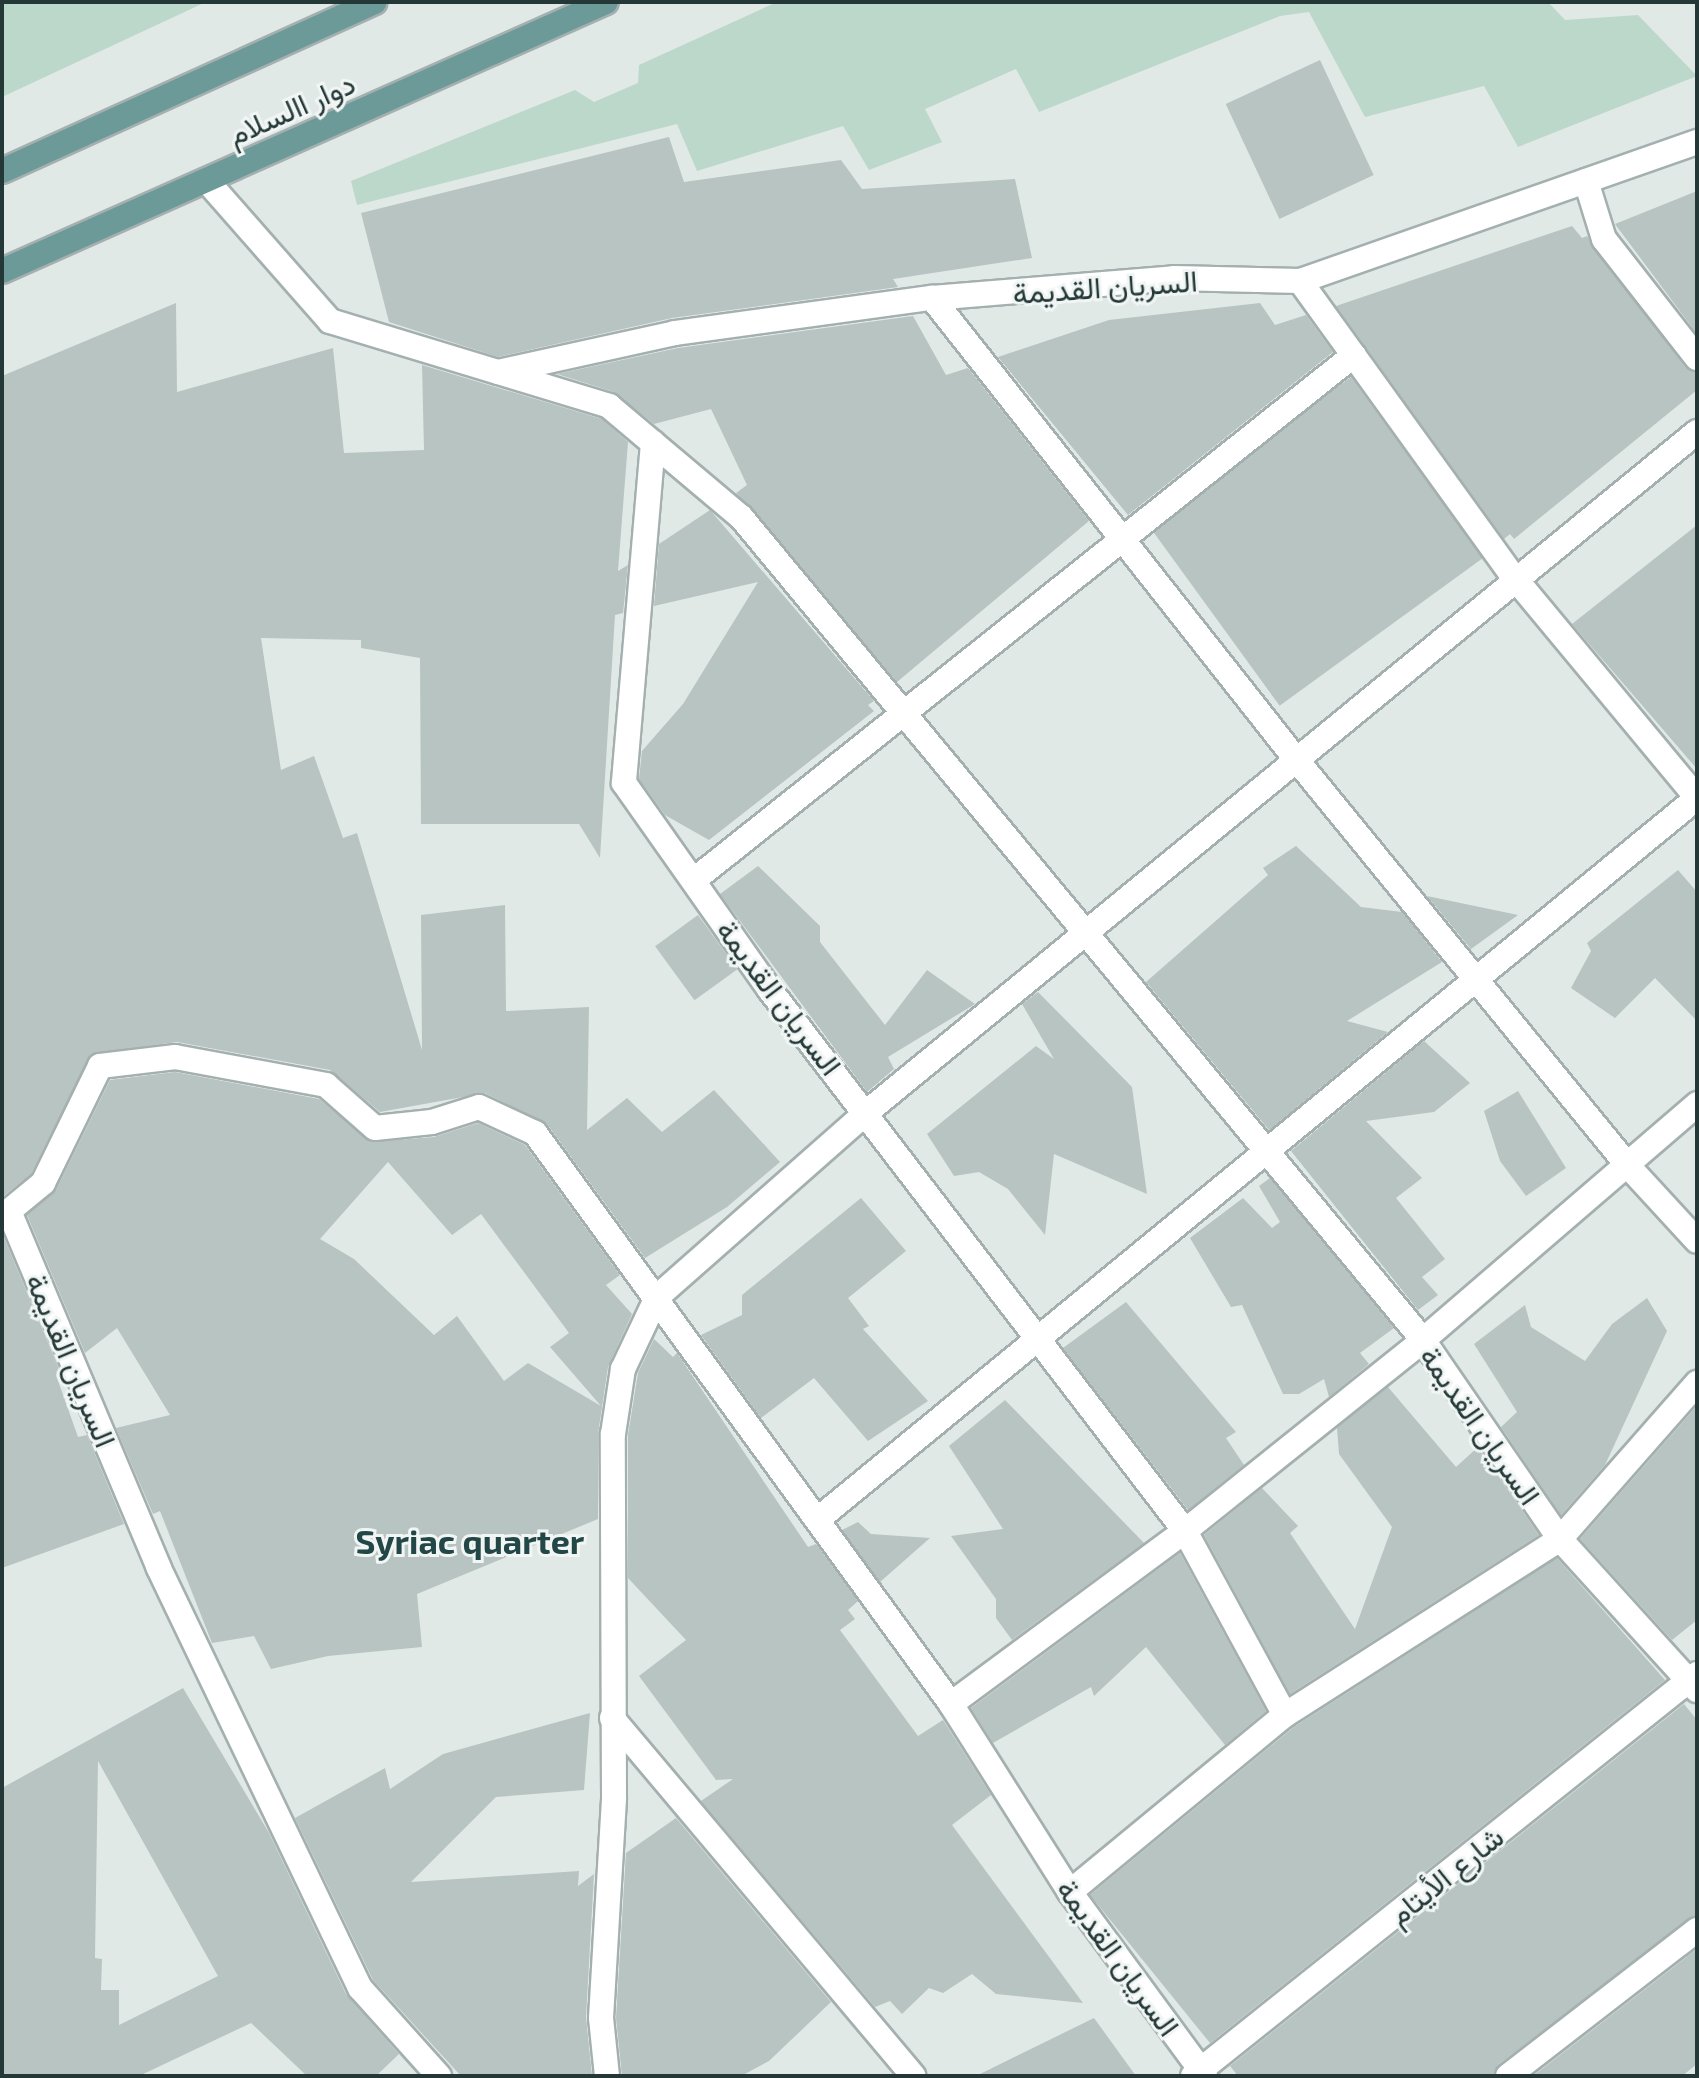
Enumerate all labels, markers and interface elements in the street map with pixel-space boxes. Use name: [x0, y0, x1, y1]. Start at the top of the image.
street label: دوار االسلام: [222, 64, 360, 152]
street label: السريان القديمة: [1011, 262, 1199, 310]
street label: السريان القديمة: [710, 912, 850, 1082]
street label: السريان القديمة: [19, 1268, 125, 1452]
street label: السريان القديمة: [1413, 1339, 1549, 1511]
district label: Syriac quarter: [356, 1521, 584, 1561]
street label: شارع الأيتام: [1380, 1818, 1510, 1932]
street label: السريان القديمة: [1050, 1871, 1188, 2043]

